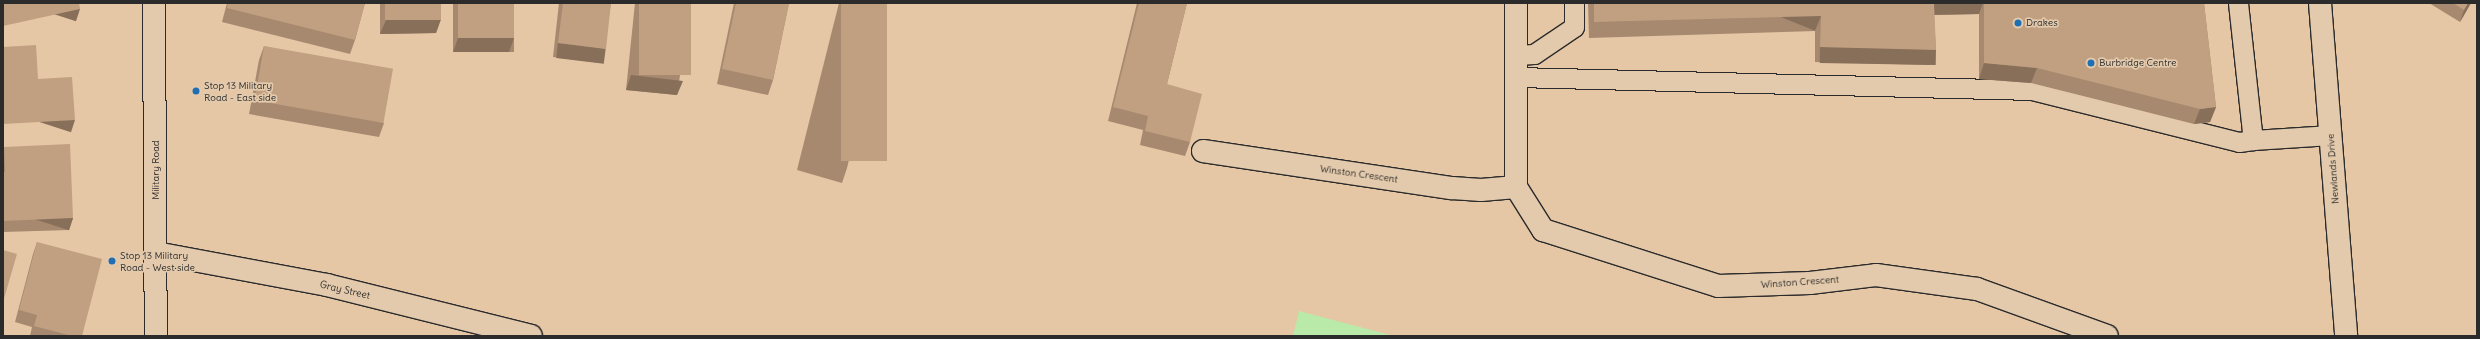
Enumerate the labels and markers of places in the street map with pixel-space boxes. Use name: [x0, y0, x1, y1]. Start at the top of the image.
place label: Drakes: [2026, 17, 2058, 29]
marker: Drakes: [2013, 18, 2023, 28]
place label: Burbridge Centre: [2099, 57, 2176, 69]
marker: Burbridge Centre: [2086, 58, 2096, 68]
place label: Stop 13 Military Road - East side: [204, 79, 276, 102]
marker: Stop 13 Military Road - East side: [191, 86, 201, 96]
place label: Stop 13 Military Road - West side: [120, 249, 195, 272]
marker: Stop 13 Military Road - West side: [107, 256, 117, 266]

